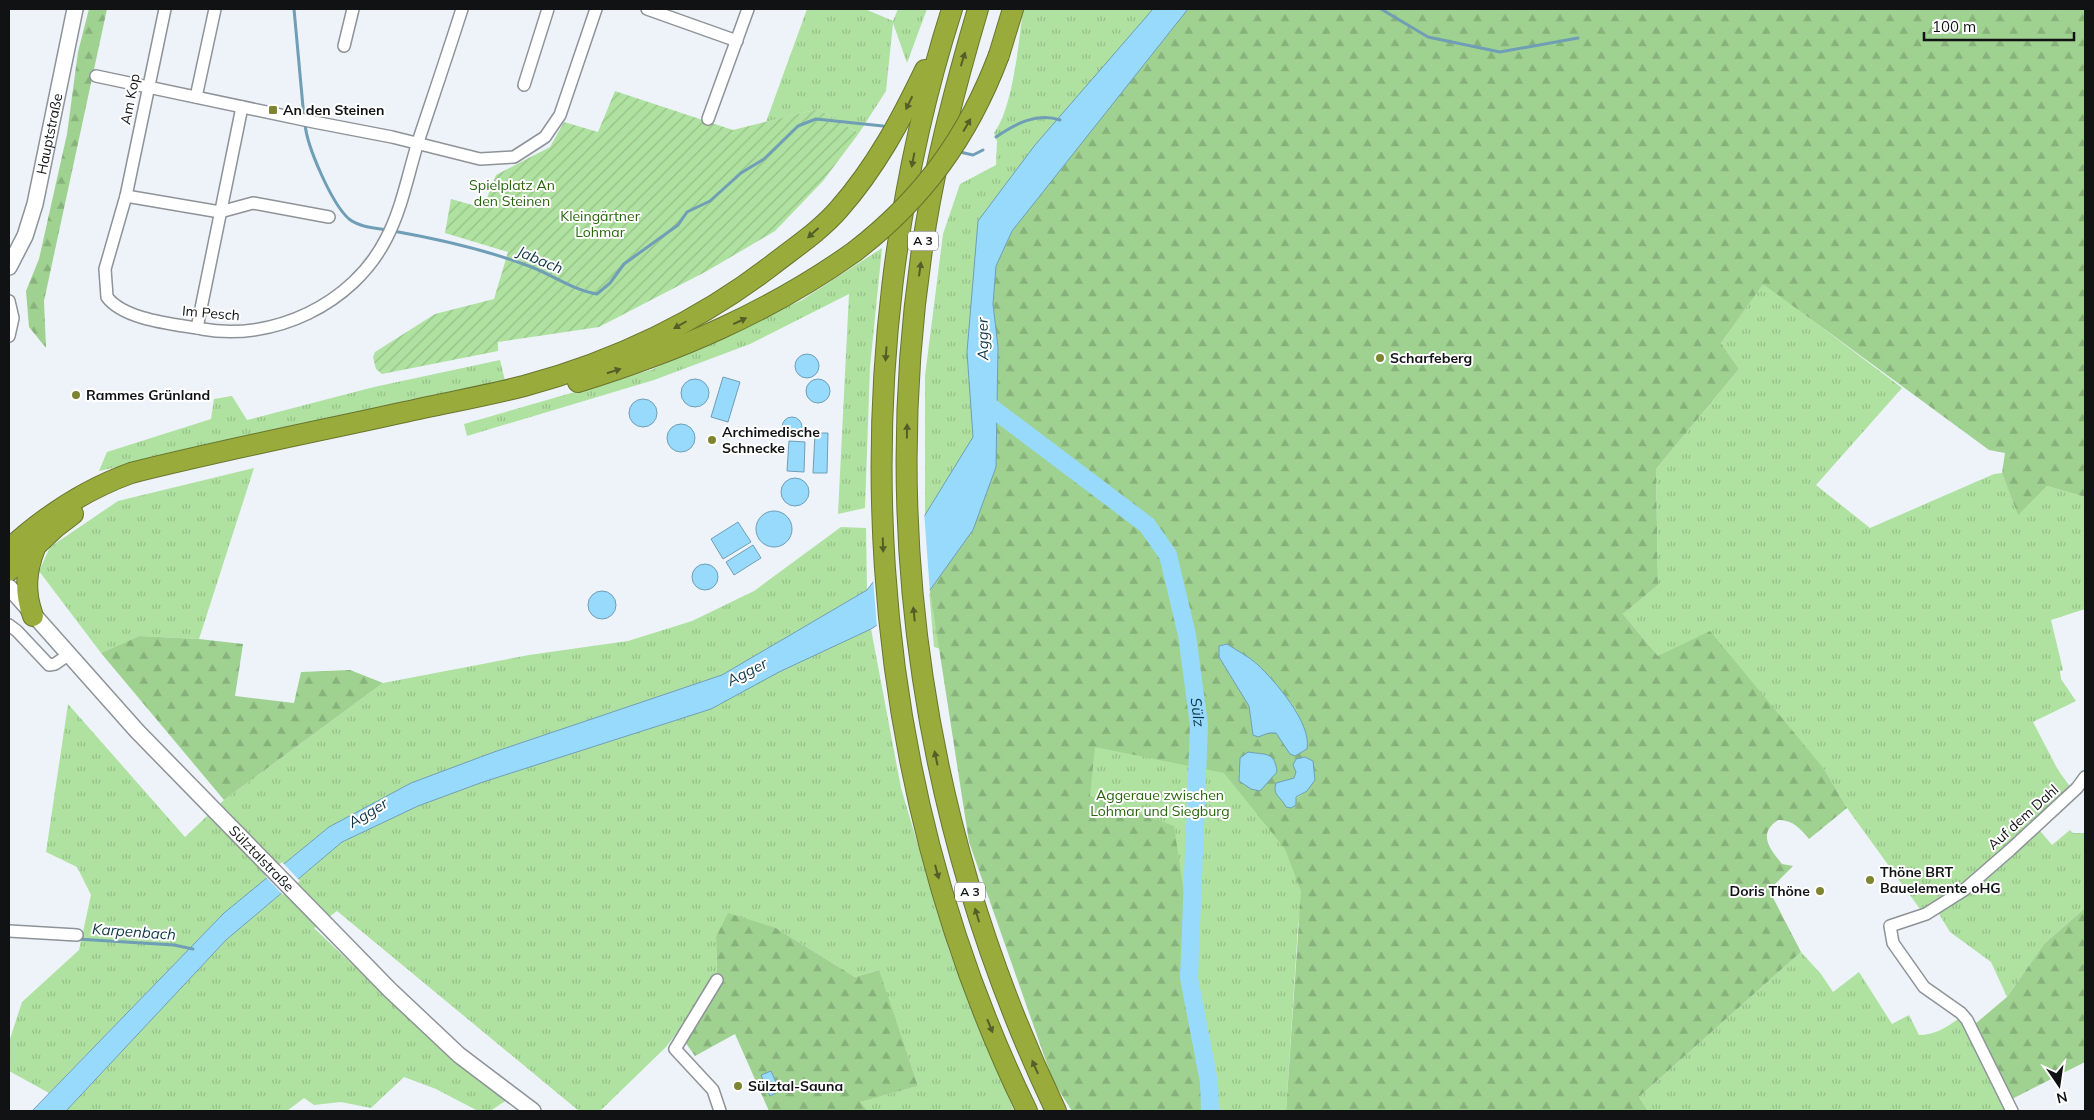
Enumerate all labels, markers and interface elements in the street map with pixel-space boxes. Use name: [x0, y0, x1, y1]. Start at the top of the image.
scale bar: [1924, 10, 2074, 42]
text: 100 m: [1932, 17, 1976, 36]
one-way arrow: [959, 51, 967, 66]
street label: Am Kop: [116, 72, 144, 126]
street label: Hauptstraße: [32, 92, 66, 176]
one-way arrow: [905, 96, 913, 110]
place label: An den Steinen: [283, 101, 385, 119]
marker: An den Steinen: [267, 104, 279, 116]
one-way arrow: [962, 119, 971, 132]
one-way arrow: [908, 152, 916, 168]
park label: Spielplatz An den Steinen: [469, 176, 555, 210]
park label: Kleingärtner Lohmar: [560, 207, 641, 241]
one-way arrow: [808, 227, 820, 239]
road number: A 3: [908, 232, 938, 250]
water label: Jabach: [512, 241, 566, 278]
one-way arrow: [916, 261, 924, 277]
street label: Im Pesch: [181, 302, 241, 324]
one-way arrow: [733, 317, 747, 325]
water label: Agger: [973, 317, 992, 361]
one-way arrow: [672, 321, 687, 329]
one-way arrow: [881, 346, 889, 362]
place label: Scharfeberg: [1390, 349, 1472, 367]
marker: Scharfeberg: [1374, 352, 1386, 364]
one-way arrow: [607, 366, 622, 374]
place label: Rammes Grünland: [86, 386, 210, 404]
marker: Rammes Grünland: [70, 389, 82, 401]
place label: Archimedische Schnecke: [722, 423, 820, 457]
one-way arrow: [903, 423, 911, 439]
marker: Archimedische Schnecke: [706, 434, 718, 446]
one-way arrow: [880, 537, 888, 553]
one-way arrow: [910, 606, 918, 622]
water label: Agger: [723, 653, 771, 690]
water label: Sülz: [1186, 696, 1209, 728]
one-way arrow: [932, 751, 940, 766]
street label: Auf dem Dahl: [1984, 780, 2062, 854]
park label: Aggeraue zwischen Lohmar und Siegburg: [1090, 786, 1230, 820]
water label: Agger: [344, 793, 391, 832]
street label: Sülztalstraße: [225, 822, 298, 896]
place label: Thöne BRT Bauelemente oHG: [1880, 863, 2001, 897]
one-way arrow: [934, 865, 942, 880]
marker: Thöne BRT Bauelemente oHG: [1864, 874, 1876, 886]
road number: A 3: [955, 882, 985, 902]
place label: Doris Thöne: [1730, 882, 1810, 900]
marker: Doris Thöne: [1814, 885, 1826, 897]
one-way arrow: [973, 908, 980, 923]
water label: Karpenbach: [91, 919, 177, 944]
one-way arrow: [986, 1019, 994, 1033]
one-way arrow: [1030, 1060, 1038, 1074]
north arrow: [2034, 1060, 2084, 1110]
place label: Sülztal-Sauna: [748, 1077, 843, 1095]
marker: Sülztal-Sauna: [732, 1080, 744, 1092]
text: N: [2055, 1088, 2069, 1108]

